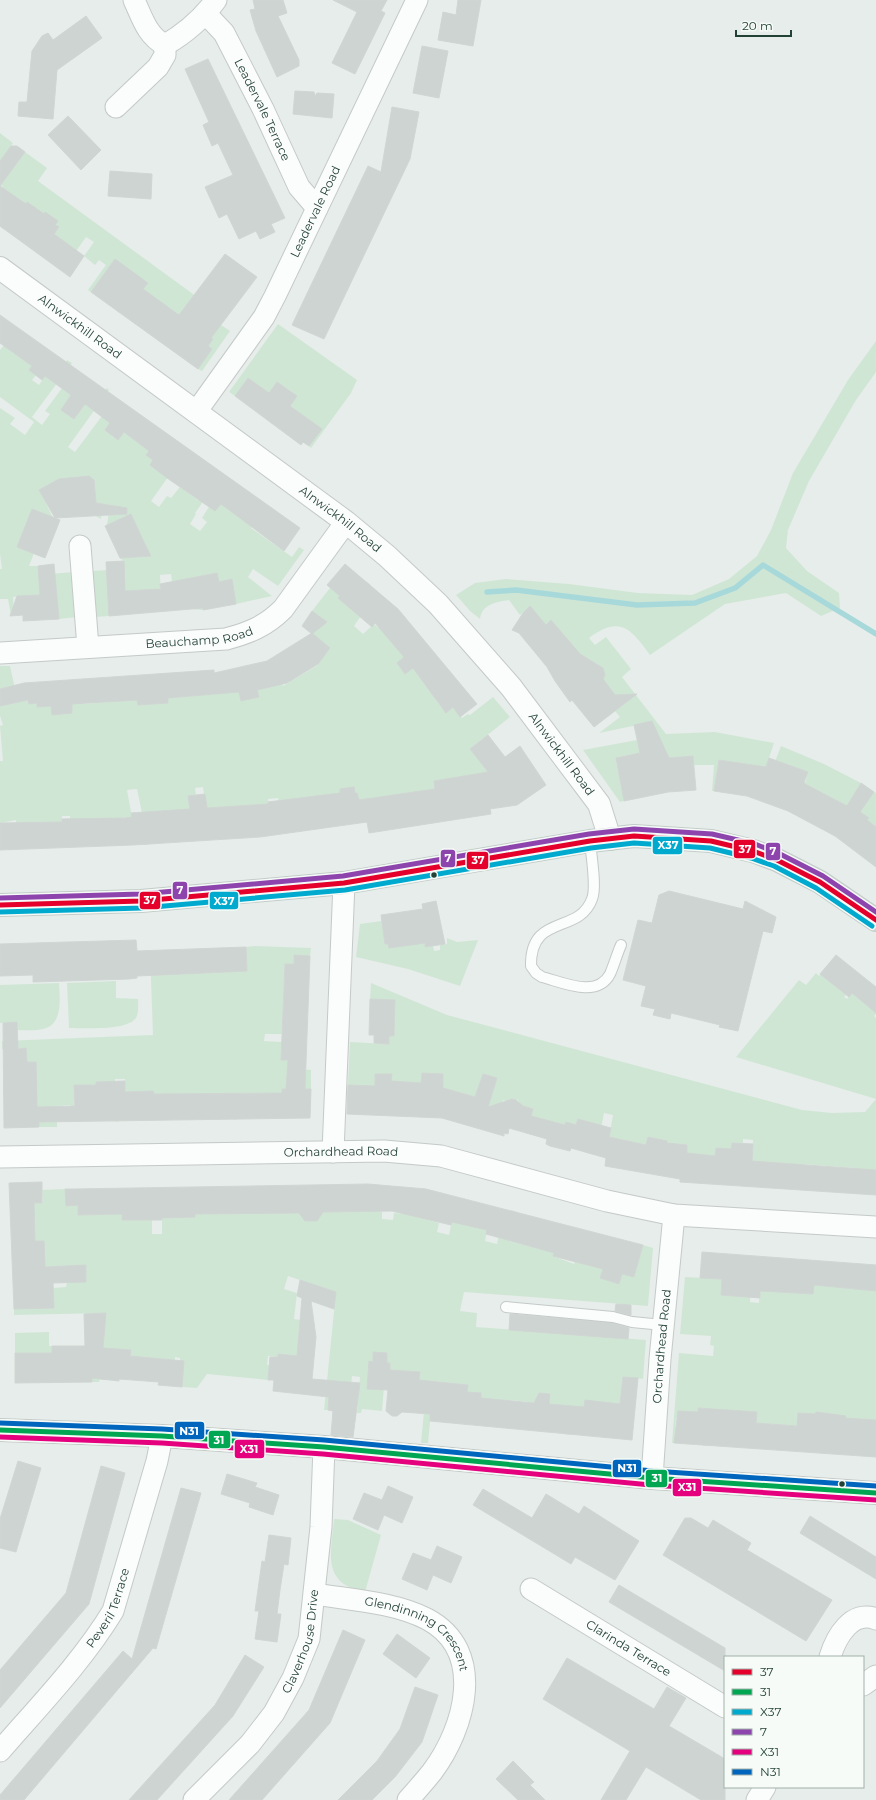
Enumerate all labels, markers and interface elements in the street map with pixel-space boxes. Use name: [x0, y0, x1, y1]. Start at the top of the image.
scale bar: [736, 12, 791, 38]
text: 20 m: [742, 18, 773, 33]
street label: Leadervale Terrace: [231, 56, 294, 163]
street label: Leadervale Road: [287, 163, 343, 260]
street label: Alnwickhill Road: [35, 291, 125, 362]
street label: Alnwickhill Road: [297, 482, 385, 555]
street label: Beauchamp Road: [145, 623, 255, 651]
street label: Alnwickhill Road: [526, 709, 598, 798]
line badge: X37: [652, 836, 683, 855]
text: X37: [657, 838, 679, 852]
line badge: 37: [733, 839, 756, 859]
text: 37: [737, 842, 752, 856]
line badge: 7: [765, 842, 781, 861]
text: 7: [770, 844, 777, 858]
line badge: 7: [440, 849, 456, 868]
text: 7: [445, 851, 452, 865]
line badge: 37: [466, 851, 489, 870]
text: 37: [470, 853, 485, 867]
unlabelled marker: [429, 870, 439, 880]
line badge: 7: [172, 881, 188, 900]
text: 7: [177, 883, 184, 897]
line badge: 37: [139, 891, 161, 910]
line badge: X37: [209, 891, 239, 910]
text: 37: [142, 893, 157, 907]
text: X37: [213, 894, 235, 908]
street label: Orchardhead Road: [284, 1143, 399, 1160]
street label: Orchardhead Road: [649, 1289, 674, 1404]
line badge: N31: [174, 1421, 205, 1440]
text: N31: [179, 1424, 199, 1438]
line badge: 31: [208, 1430, 231, 1449]
text: 31: [213, 1433, 224, 1447]
line badge: X31: [234, 1439, 265, 1459]
text: X31: [240, 1442, 258, 1456]
line badge: N31: [612, 1459, 642, 1478]
text: N31: [617, 1461, 637, 1475]
line badge: 31: [645, 1469, 668, 1488]
text: 31: [651, 1471, 662, 1485]
line badge: X31: [672, 1478, 702, 1497]
unlabelled marker: [837, 1479, 847, 1489]
text: X31: [678, 1480, 696, 1494]
street label: Peveril Terrace: [83, 1566, 132, 1650]
street label: Claverhouse Drive: [278, 1589, 321, 1696]
street label: Glendinning Crescent: [364, 1593, 472, 1672]
street label: Clarinda Terrace: [583, 1616, 674, 1679]
legend: [724, 1656, 864, 1788]
text: 37: [760, 1664, 774, 1679]
text: 31: [760, 1684, 771, 1699]
text: X37: [760, 1704, 782, 1719]
text: 7: [760, 1724, 767, 1739]
text: X31: [760, 1744, 779, 1759]
text: N31: [760, 1764, 781, 1779]

